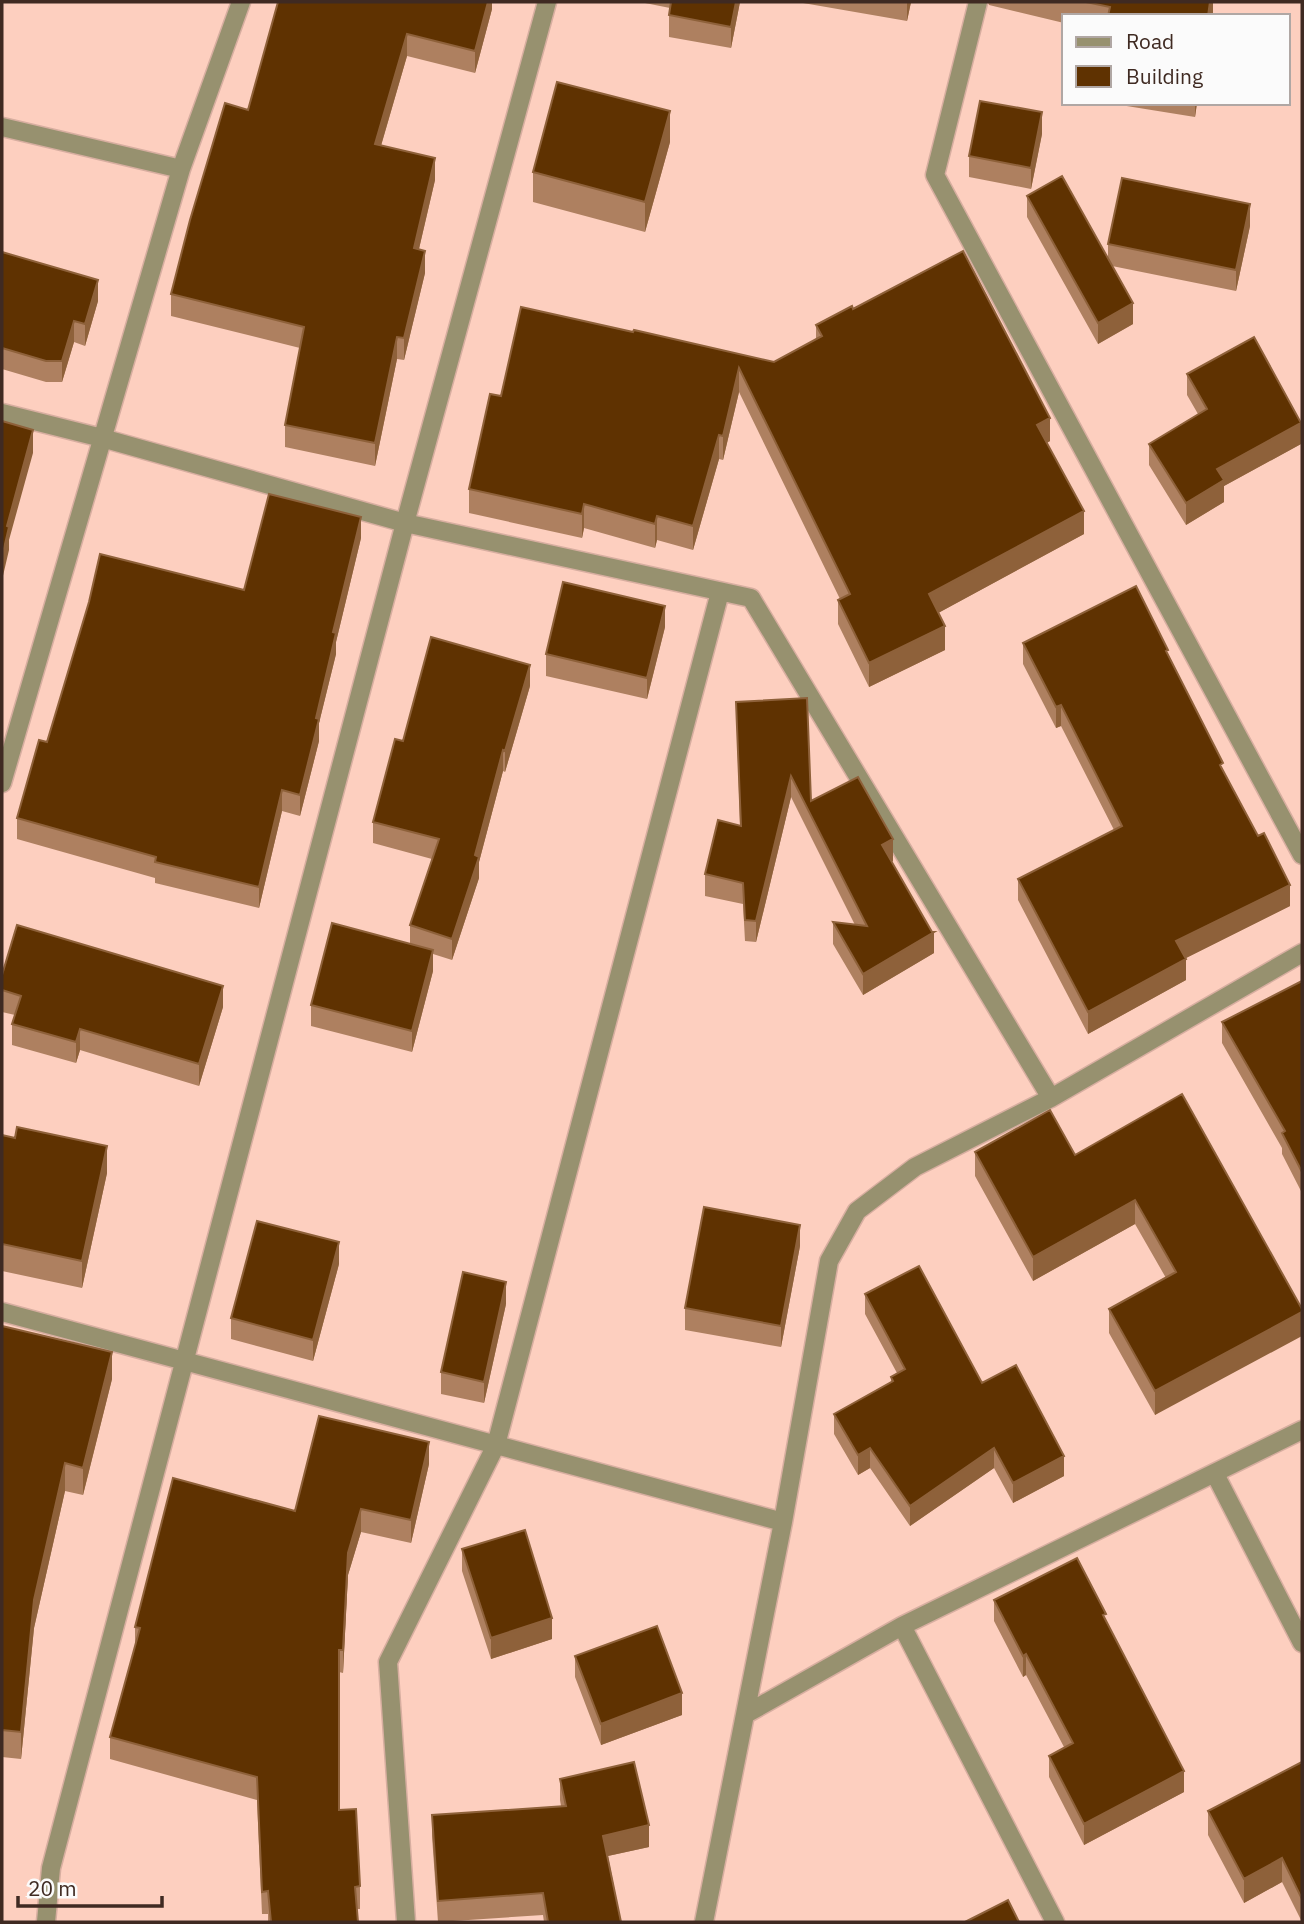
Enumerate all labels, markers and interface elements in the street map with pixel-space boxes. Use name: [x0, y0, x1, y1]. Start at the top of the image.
legend: [1062, 14, 1290, 105]
text: Road: [1126, 27, 1174, 55]
text: Building: [1126, 62, 1203, 90]
scale bar: [18, 1864, 161, 1908]
text: 20 m: [28, 1874, 77, 1902]

